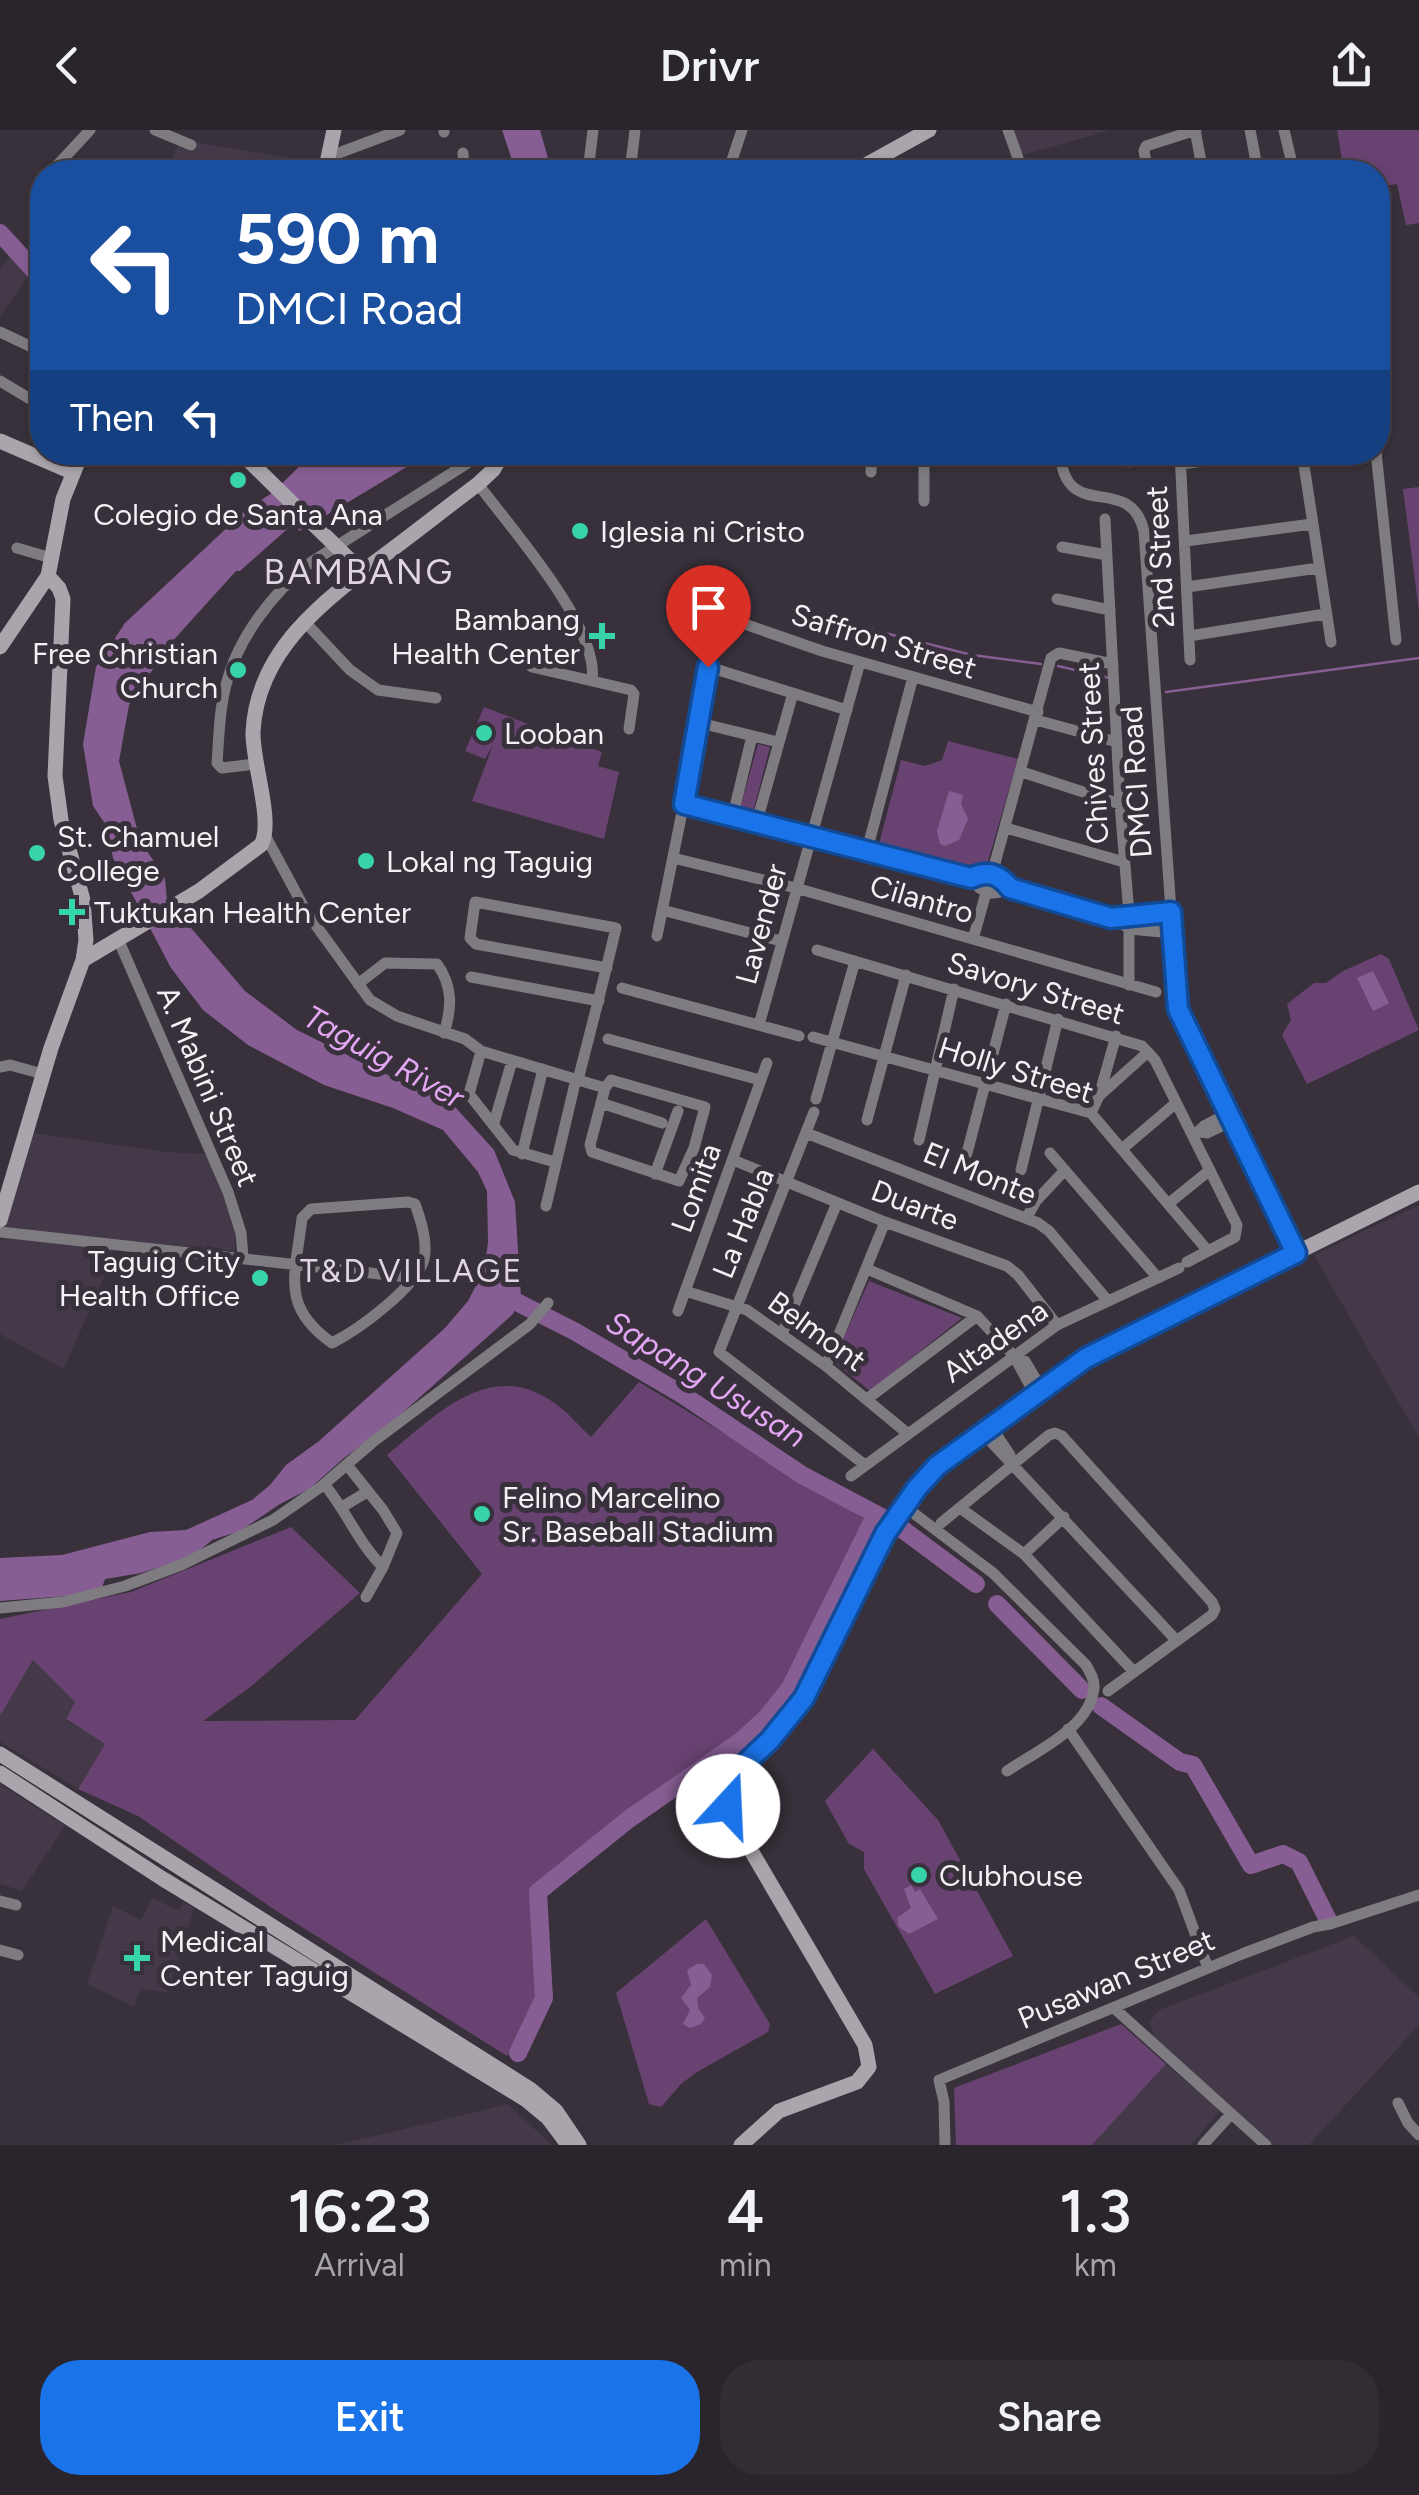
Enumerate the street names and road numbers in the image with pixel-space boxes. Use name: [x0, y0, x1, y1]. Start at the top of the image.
street label: 2nd Street: [1138, 485, 1182, 629]
street label: Saffron Street: [787, 595, 981, 687]
street label: Chives Street: [1070, 661, 1116, 845]
street label: DMCI Road: [1112, 705, 1160, 859]
street label: Lavender: [727, 860, 795, 988]
street label: Cilantro: [866, 867, 978, 931]
street label: Savory Street: [943, 943, 1129, 1033]
street label: A. Mabini Street: [149, 980, 267, 1192]
street label: Holly Street: [934, 1029, 1098, 1111]
street label: El Monte: [918, 1134, 1042, 1212]
street label: Lomita: [663, 1138, 729, 1238]
street label: La Habla: [704, 1162, 782, 1284]
street label: Duarte: [866, 1172, 964, 1238]
street label: Belmont: [761, 1283, 873, 1379]
street label: Altadena: [935, 1292, 1055, 1390]
street label: Pusawan Street: [1012, 1921, 1220, 2037]

